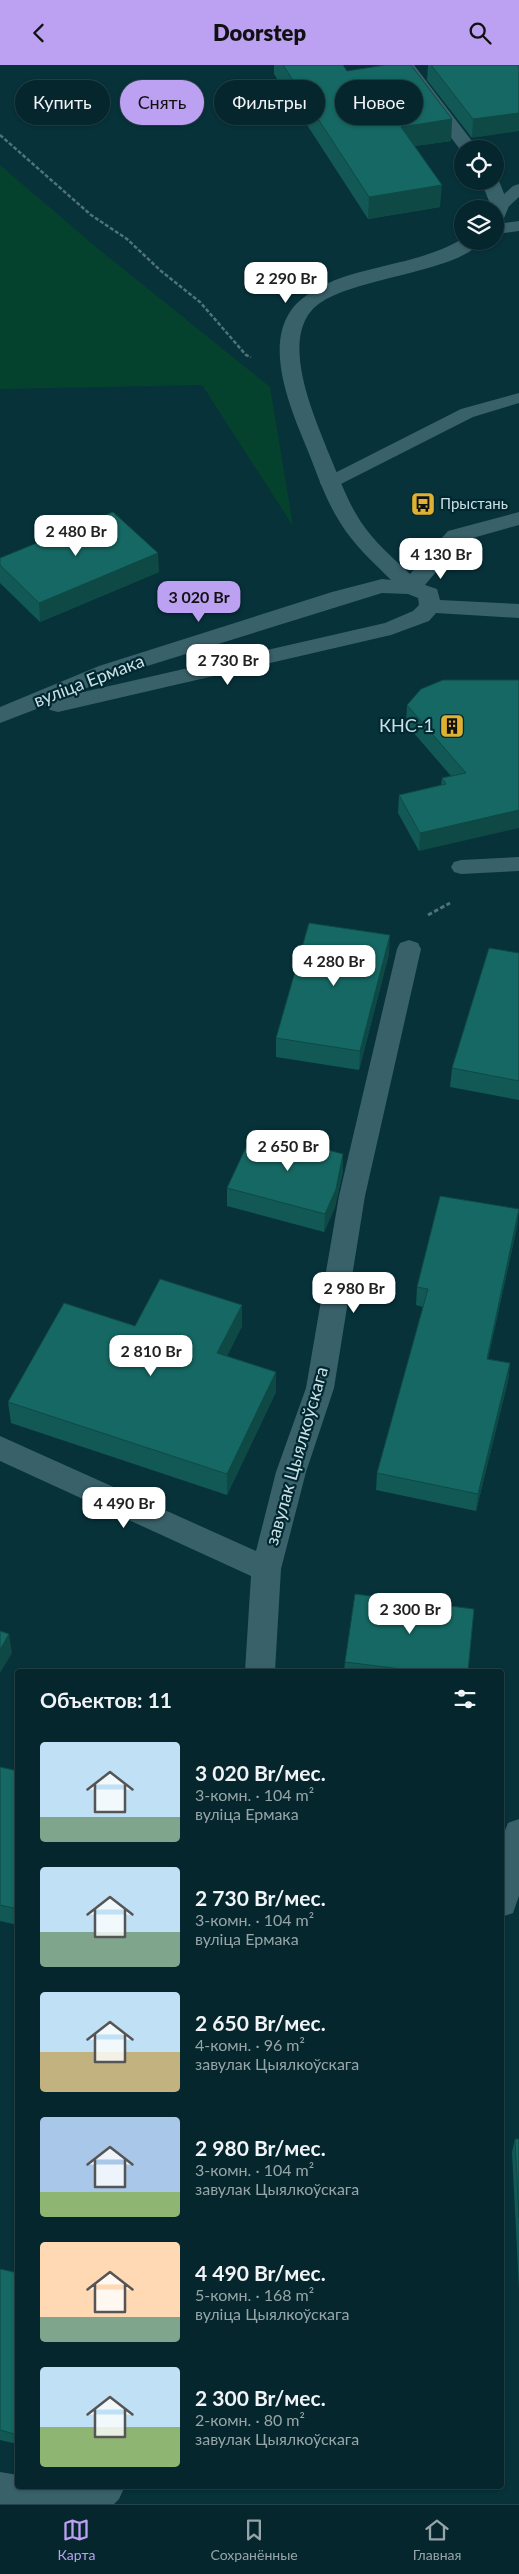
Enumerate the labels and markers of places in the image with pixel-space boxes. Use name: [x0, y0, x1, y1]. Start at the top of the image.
pin: 2 290 Br: [234, 261, 338, 304]
bus stop icon: Прыстань: [410, 491, 436, 517]
place label: Прыстань: [440, 494, 508, 512]
pin: 2 480 Br: [24, 515, 128, 557]
pin: 4 130 Br: [389, 537, 493, 580]
pin: 3 020 Br: [147, 581, 251, 623]
pin: 2 730 Br: [176, 643, 280, 686]
building icon: КНС-1: [439, 713, 465, 739]
place label: КНС-1: [379, 714, 434, 736]
pin: 4 280 Br: [282, 945, 386, 987]
pin: 2 650 Br: [236, 1129, 340, 1172]
pin: 2 980 Br: [302, 1271, 406, 1314]
pin: 2 810 Br: [99, 1335, 203, 1377]
pin: 4 490 Br: [72, 1487, 176, 1529]
pin: 2 300 Br: [358, 1593, 462, 1635]

